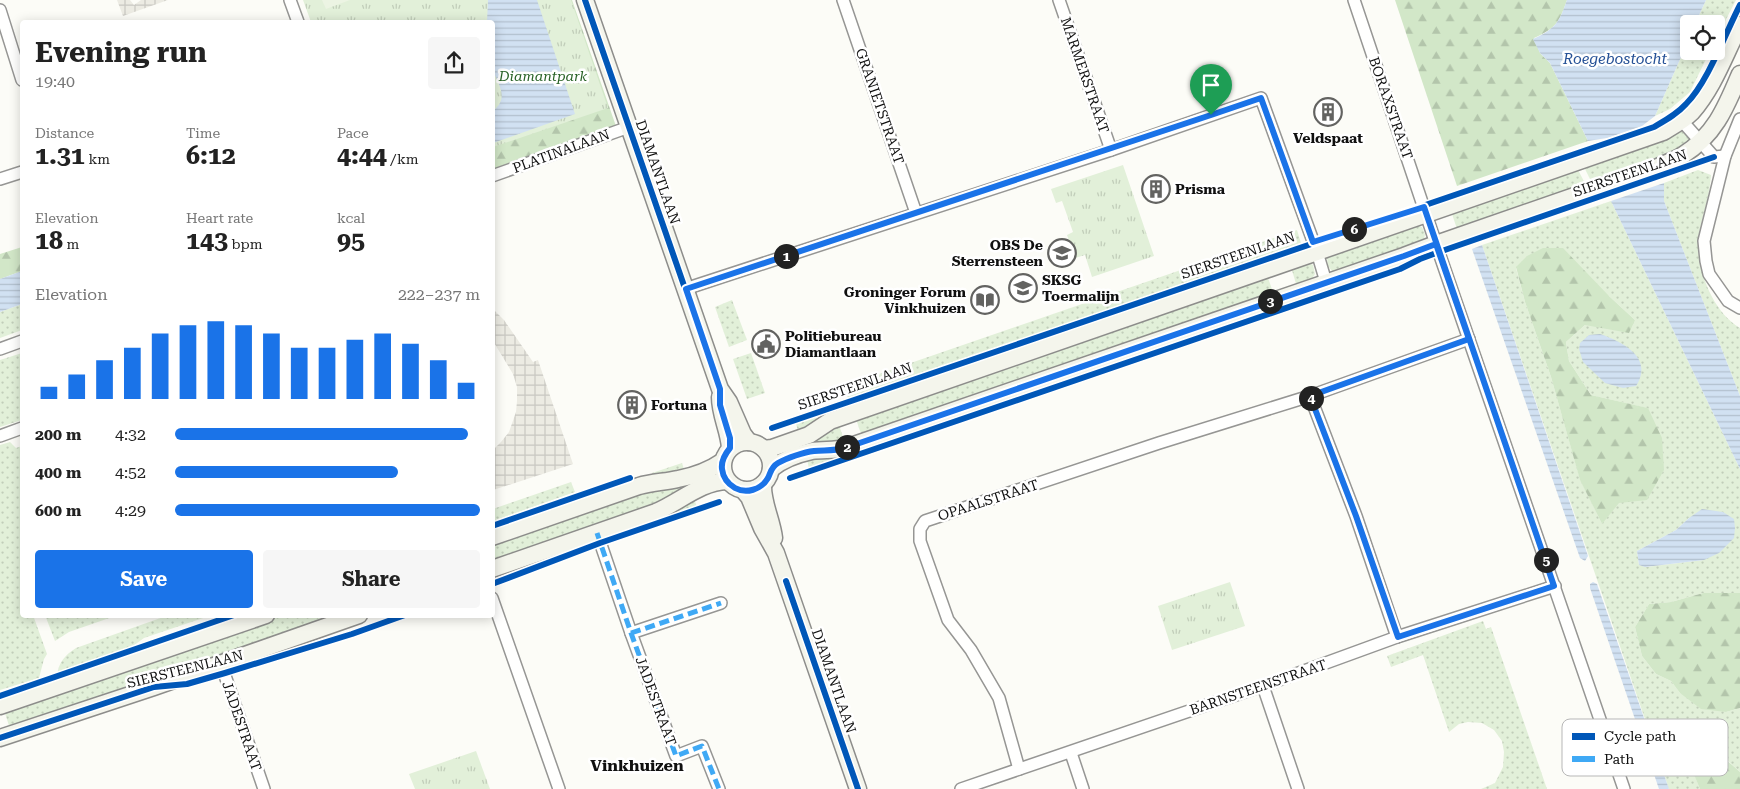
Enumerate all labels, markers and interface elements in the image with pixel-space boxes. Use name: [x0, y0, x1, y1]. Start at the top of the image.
street label: MARMERSTRAAT: [1058, 15, 1112, 135]
map controls: [1680, 15, 1725, 60]
button: locate: [1680, 15, 1725, 60]
text: Evening run: [35, 36, 207, 69]
button: share: [428, 37, 480, 89]
street label: GRANIETSTRAAT: [853, 46, 907, 166]
water label: Roegebostocht: [1562, 50, 1668, 68]
street label: BORAXSTRAAT: [1366, 55, 1416, 161]
pin: [1190, 64, 1232, 115]
park label: Diamantpark: [498, 68, 588, 84]
icon: arrive: [1197, 71, 1225, 99]
text: 19:40: [35, 72, 75, 91]
building icon: Veldspaat: [1313, 97, 1343, 127]
street label: DIAMANTLAAN: [633, 118, 683, 226]
text: Distance: [35, 125, 94, 141]
text: Time: [186, 125, 220, 141]
text: Pace: [337, 125, 369, 141]
street label: PLATINALAAN: [510, 126, 612, 176]
place label: Veldspaat: [1293, 130, 1363, 146]
text: 1.31: [35, 141, 85, 170]
text: 6:12: [186, 141, 236, 170]
text: 4:44: [337, 141, 387, 170]
street label: SIERSTEENLAAN: [1571, 146, 1689, 200]
text: km: [85, 151, 110, 167]
text: /km: [387, 151, 419, 167]
building icon: Prisma: [1141, 174, 1171, 204]
place label: Prisma: [1175, 181, 1226, 197]
text: Elevation: [35, 210, 98, 226]
text: Heart rate: [186, 210, 253, 226]
text: kcal: [337, 210, 365, 226]
pin: 6: [1342, 216, 1366, 242]
text: 6: [1351, 221, 1358, 237]
text: 18: [35, 226, 63, 255]
text: 143: [186, 226, 228, 255]
text: 95: [337, 226, 365, 255]
street label: SIERSTEENLAAN: [1179, 228, 1297, 282]
text: m: [63, 236, 79, 252]
text: bpm: [228, 236, 263, 252]
place label: OBS De Sterrensteen: [952, 237, 1044, 269]
school or university icon: OBS De Sterrensteen: [1047, 238, 1077, 268]
pin: 1: [774, 244, 798, 268]
text: 1: [783, 248, 790, 264]
place label: SKSG Toermalijn: [1042, 272, 1120, 304]
school or university icon: SKSG Toermalijn: [1008, 273, 1038, 303]
place label: Groninger Forum Vinkhuizen: [844, 284, 967, 316]
text: Elevation: [35, 285, 108, 304]
text: 222–237 m: [398, 285, 480, 304]
library icon: Groninger Forum Vinkhuizen: [970, 285, 1000, 315]
pin: 3: [1258, 288, 1282, 314]
text: 3: [1267, 293, 1274, 309]
place label: Politiebureau Diamantlaan: [785, 328, 882, 360]
public building icon: Politiebureau Diamantlaan: [751, 329, 781, 359]
street label: SIERSTEENLAAN: [796, 359, 914, 413]
pin: 4: [1298, 386, 1324, 410]
building icon: Fortuna: [617, 390, 647, 420]
text: 4: [1308, 390, 1315, 406]
place label: Fortuna: [651, 397, 708, 413]
text: 200 m: [35, 425, 81, 444]
text: 4:32: [115, 425, 146, 444]
pin: 2: [834, 434, 860, 460]
text: 2: [844, 439, 851, 455]
text: 400 m: [35, 463, 81, 482]
text: 4:52: [115, 463, 146, 482]
street label: OPAALSTRAAT: [936, 476, 1040, 524]
text: 600 m: [35, 501, 81, 520]
text: 4:29: [115, 501, 146, 520]
pin: 5: [1534, 548, 1558, 572]
button: Save: [35, 550, 253, 608]
button: Share: [263, 550, 480, 608]
text: 5: [1543, 552, 1550, 568]
street label: DIAMANTLAAN: [809, 627, 859, 735]
street label: SIERSTEENLAAN: [125, 647, 245, 691]
street label: JADESTRAAT: [632, 654, 680, 748]
street label: BARNSTEENSTRAAT: [1188, 656, 1328, 718]
street label: JADESTRAAT: [219, 679, 265, 773]
legend: [1562, 719, 1728, 776]
text: Cycle path: [1604, 728, 1676, 744]
text: Path: [1604, 751, 1634, 767]
district label: Vinkhuizen: [590, 756, 684, 775]

